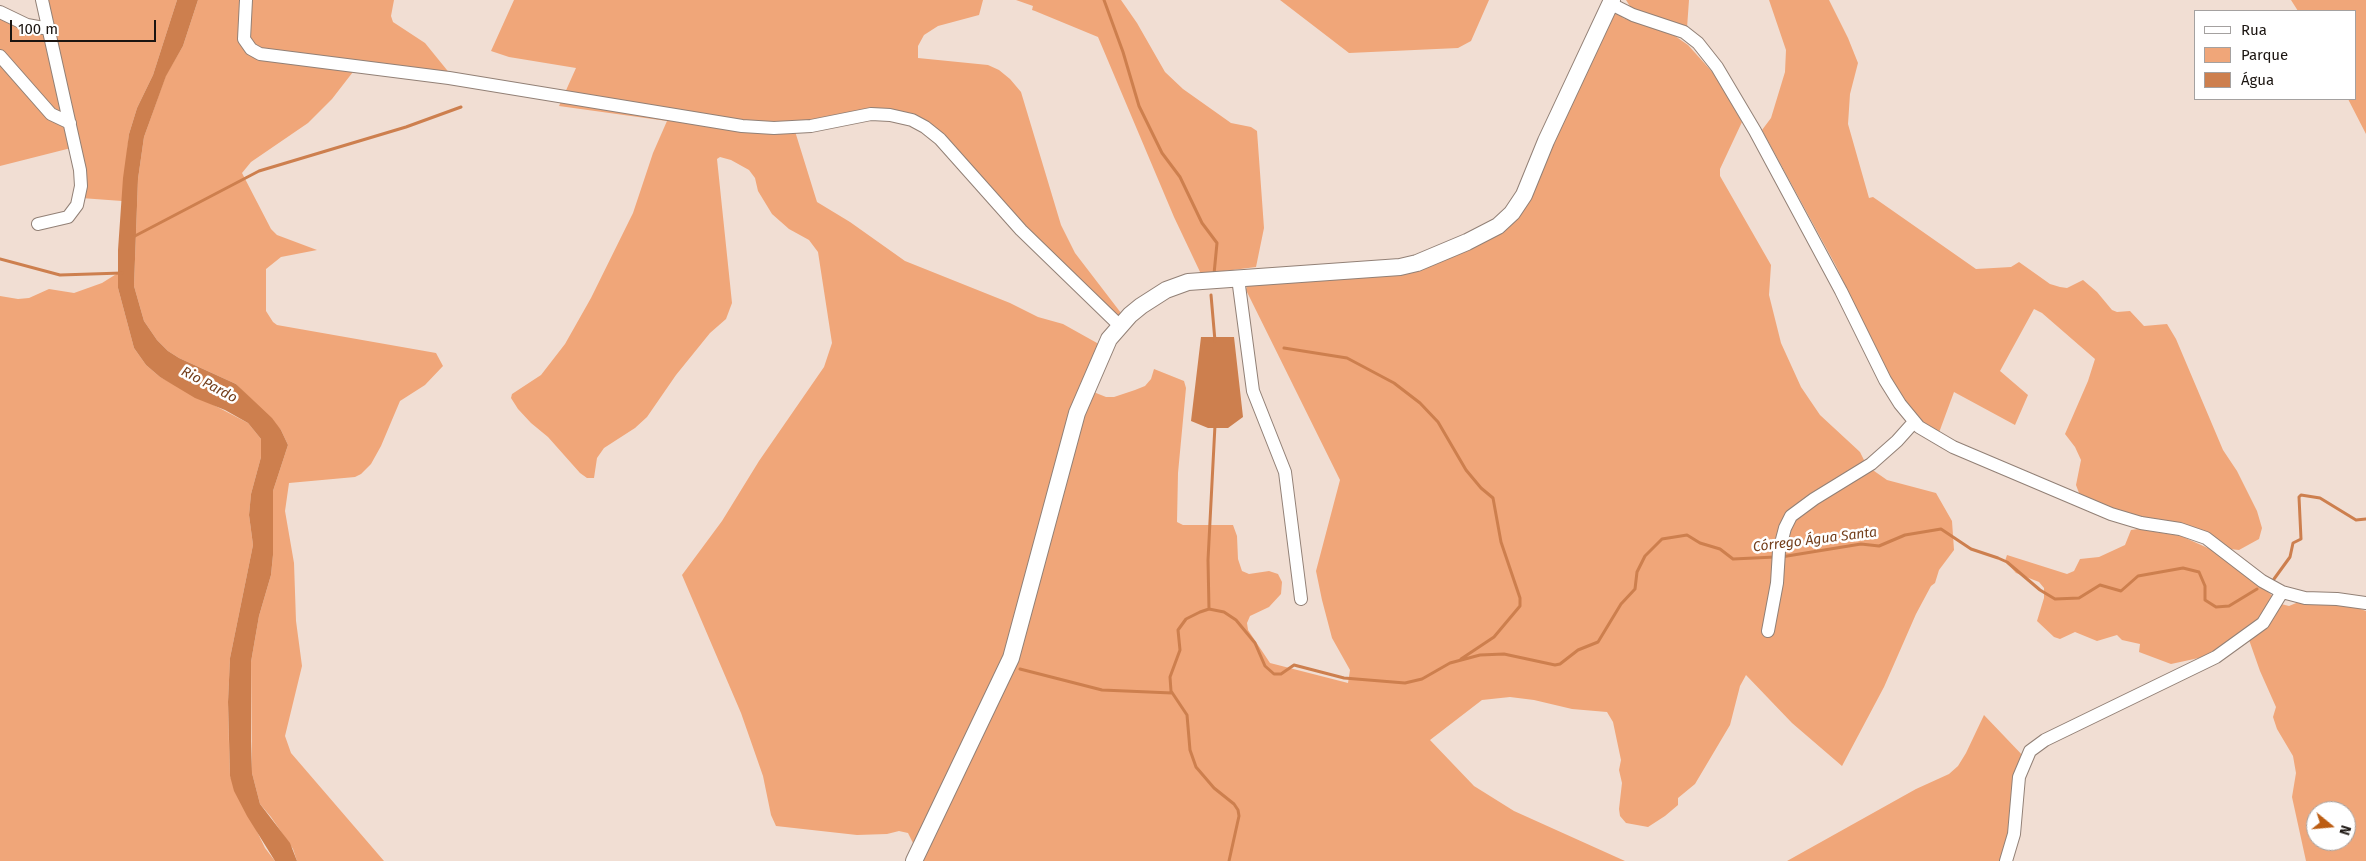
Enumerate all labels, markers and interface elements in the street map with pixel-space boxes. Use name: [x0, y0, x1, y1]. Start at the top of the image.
scale bar: [12, 10, 159, 42]
legend: [2194, 10, 2356, 100]
text: 100 m: [18, 20, 58, 38]
text: Rua: [2241, 21, 2267, 39]
text: Parque: [2241, 46, 2288, 64]
text: Água: [2241, 71, 2274, 89]
water label: Rio Pardo: [178, 363, 240, 407]
water label: Córrego Água Santa: [1752, 524, 1878, 556]
north arrow: [2306, 801, 2356, 851]
text: N: [2335, 823, 2354, 837]

